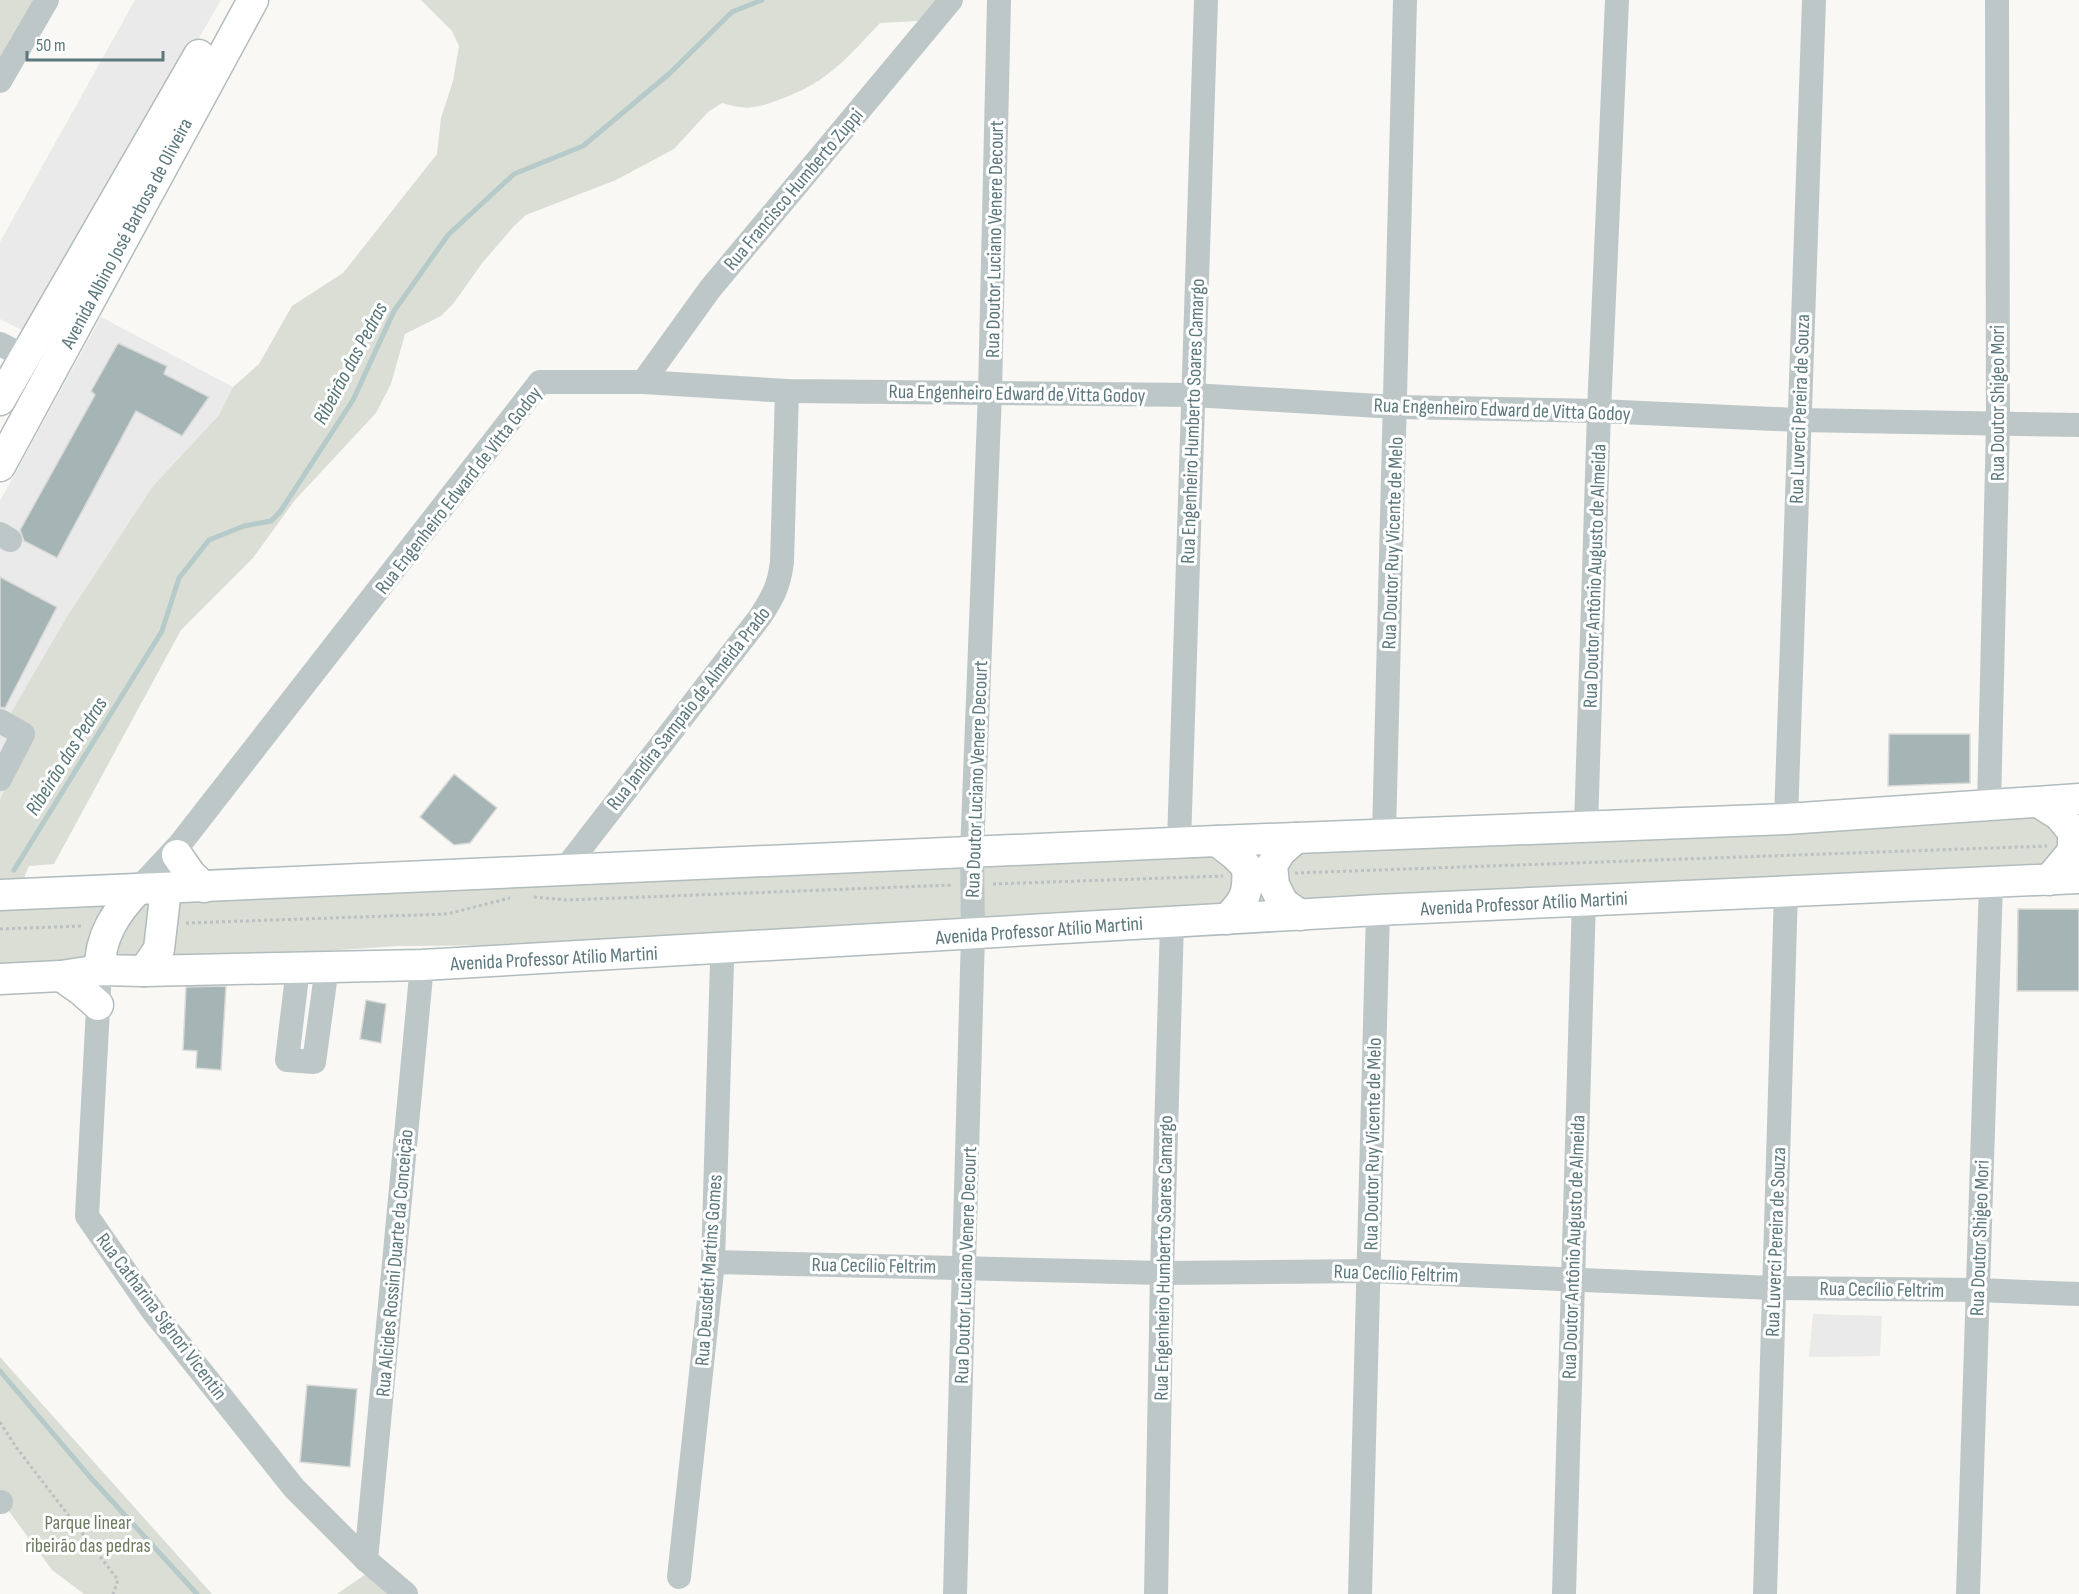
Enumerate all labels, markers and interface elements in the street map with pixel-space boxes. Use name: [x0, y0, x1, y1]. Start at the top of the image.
scale bar: [27, 24, 164, 62]
text: 50 m: [36, 35, 66, 56]
street label: Rua Francisco Humberto Zuppi: [719, 104, 868, 275]
street label: Avenida Albino José Barbosa de Oliveira: [55, 114, 198, 354]
street label: Rua Doutor Luciano Venere Decourt: [981, 120, 1009, 358]
street label: Rua Engenheiro Humberto Soares Camargo: [1176, 278, 1210, 564]
water label: Ribeirão das Pedras: [308, 297, 393, 428]
street label: Rua Luverci Pereira de Souza: [1785, 314, 1815, 504]
street label: Rua Doutor Shigeo Mori: [1986, 325, 2010, 481]
street label: Rua Engenheiro Edward de Vitta Godoy: [888, 380, 1146, 408]
street label: Rua Engenheiro Edward de Vitta Godoy: [370, 382, 547, 599]
street label: Rua Engenheiro Edward de Vitta Godoy: [1373, 394, 1631, 426]
street label: Rua Doutor Ruy Vicente de Melo: [1377, 436, 1409, 650]
street label: Rua Doutor Antônio Augusto de Almeida: [1578, 444, 1612, 709]
street label: Rua Jandira Sampaio de Almeida Prado: [602, 602, 776, 815]
street label: Rua Doutor Luciano Venere Decourt: [961, 660, 993, 898]
water label: Ribeirão das Pedras: [20, 692, 113, 820]
street label: Avenida Professor Atílio Martini: [1419, 887, 1628, 921]
street label: Avenida Professor Atílio Martini: [934, 912, 1144, 950]
street label: Avenida Professor Atílio Martini: [449, 942, 658, 976]
street label: Rua Doutor Ruy Vicente de Melo: [1359, 1037, 1387, 1251]
street label: Rua Engenheiro Humberto Soares Camargo: [1150, 1115, 1178, 1401]
street label: Rua Doutor Antônio Augusto de Almeida: [1557, 1115, 1591, 1380]
street label: Rua Alcides Rossini Duarte da Conceição: [371, 1128, 419, 1398]
street label: Rua Doutor Luciano Venere Decourt: [950, 1146, 982, 1384]
street label: Rua Luverci Pereira de Souza: [1761, 1147, 1791, 1337]
street label: Rua Doutor Shigeo Mori: [1965, 1160, 1995, 1316]
street label: Rua Deusdeti Martins Gomes: [690, 1174, 728, 1367]
street label: Rua Catharina Signori Vicentin: [91, 1229, 232, 1405]
street label: Rua Cecílio Feltrim: [812, 1253, 936, 1279]
street label: Rua Cecílio Feltrim: [1333, 1260, 1459, 1288]
street label: Rua Cecílio Feltrim: [1820, 1277, 1944, 1303]
park label: Parque linear ribeirão das pedras: [25, 1511, 151, 1558]

